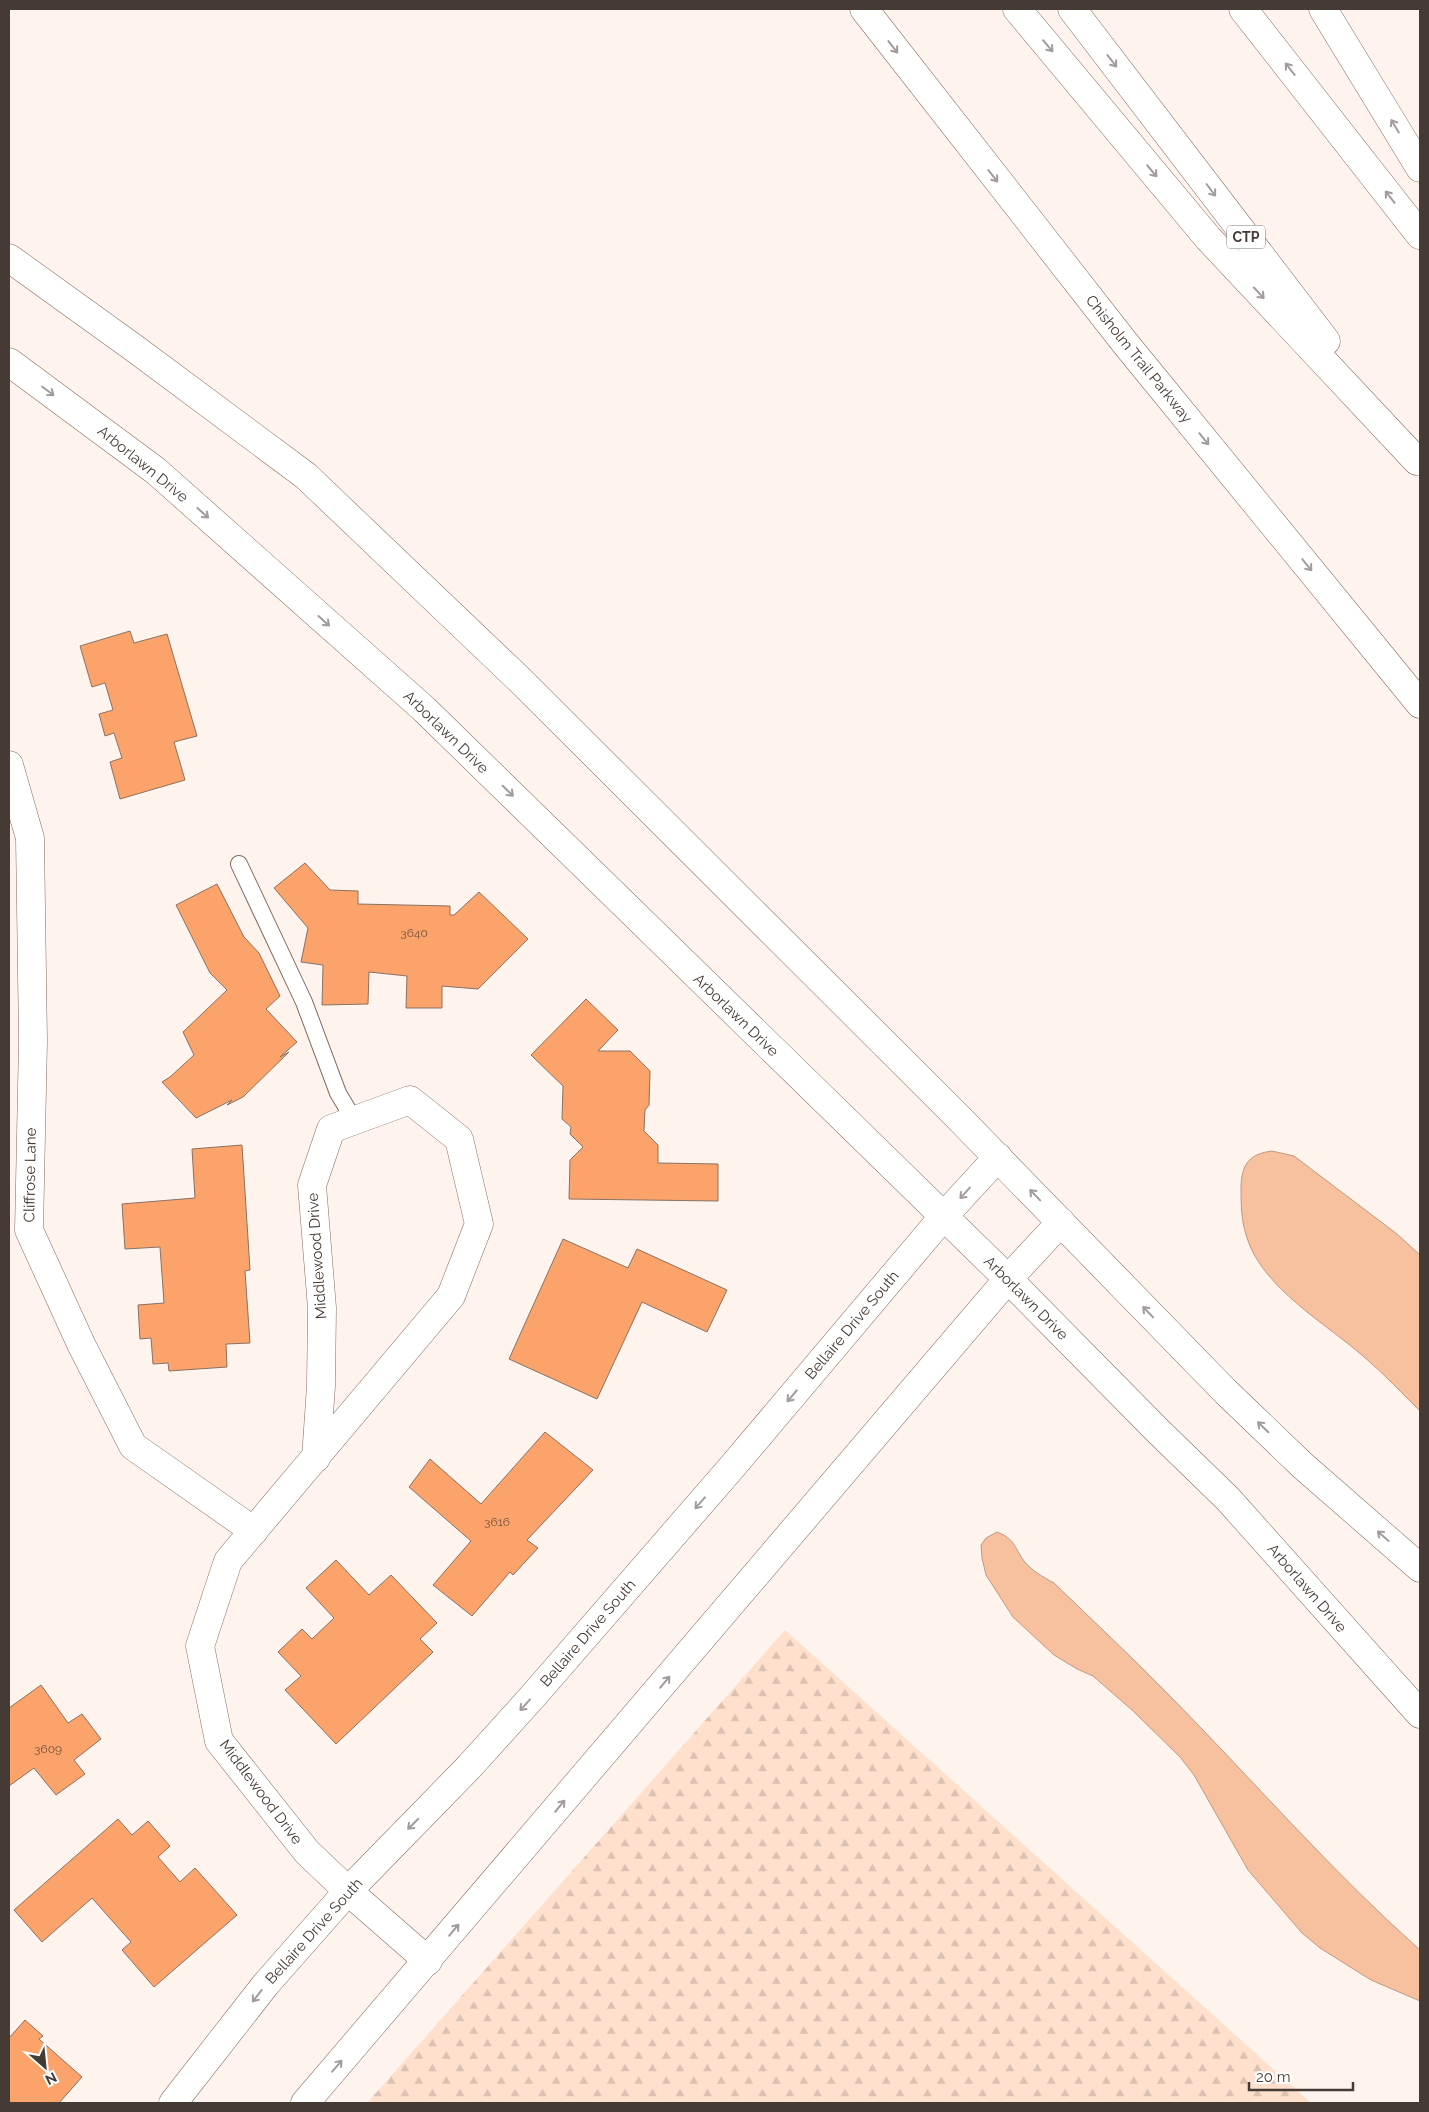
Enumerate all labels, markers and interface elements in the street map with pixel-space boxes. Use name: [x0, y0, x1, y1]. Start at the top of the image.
one-way arrow: [888, 40, 899, 53]
one-way arrow: [1043, 40, 1054, 53]
one-way arrow: [1107, 54, 1118, 67]
one-way arrow: [1285, 63, 1296, 76]
one-way arrow: [1389, 120, 1399, 134]
one-way arrow: [1147, 164, 1158, 177]
one-way arrow: [988, 169, 998, 183]
one-way arrow: [1206, 183, 1216, 197]
one-way arrow: [1385, 191, 1396, 204]
road number: CTP: [1227, 226, 1265, 248]
one-way arrow: [1253, 287, 1265, 300]
street label: Chisholm Trail Parkway: [1082, 292, 1196, 426]
one-way arrow: [41, 385, 54, 396]
street label: Arborlawn Drive: [94, 422, 192, 506]
one-way arrow: [1198, 432, 1209, 445]
one-way arrow: [196, 507, 209, 519]
one-way arrow: [1301, 558, 1312, 571]
one-way arrow: [318, 615, 331, 626]
street label: Arborlawn Drive: [400, 687, 492, 777]
one-way arrow: [501, 785, 514, 797]
house number: 3640: [400, 926, 428, 940]
street label: Arborlawn Drive: [690, 970, 782, 1060]
street label: Cliffrose Lane: [20, 1127, 40, 1222]
one-way arrow: [959, 1186, 971, 1199]
one-way arrow: [1029, 1189, 1041, 1201]
street label: Middlewood Drive: [304, 1192, 330, 1320]
street label: Arborlawn Drive: [980, 1252, 1072, 1344]
street label: Bellaire Drive South: [801, 1267, 903, 1383]
one-way arrow: [1142, 1305, 1154, 1318]
one-way arrow: [786, 1390, 797, 1403]
one-way arrow: [1256, 1421, 1269, 1433]
one-way arrow: [695, 1497, 706, 1510]
house number: 3616: [484, 1515, 510, 1529]
one-way arrow: [1377, 1530, 1390, 1541]
street label: Arborlawn Drive: [1264, 1540, 1350, 1636]
street label: Bellaire Drive South: [536, 1576, 640, 1690]
one-way arrow: [659, 1676, 671, 1689]
one-way arrow: [519, 1699, 530, 1712]
street label: Middlewood Drive: [216, 1736, 306, 1848]
house number: 3609: [34, 1742, 62, 1756]
one-way arrow: [554, 1800, 565, 1813]
one-way arrow: [407, 1817, 419, 1830]
street label: Bellaire Drive South: [262, 1874, 366, 1988]
one-way arrow: [448, 1923, 460, 1936]
one-way arrow: [252, 1989, 263, 2002]
north arrow: [20, 2042, 70, 2092]
one-way arrow: [331, 2060, 343, 2073]
scale bar: [1249, 2060, 1353, 2092]
text: 20 m: [1256, 2068, 1291, 2086]
text: N: [43, 2069, 59, 2088]

